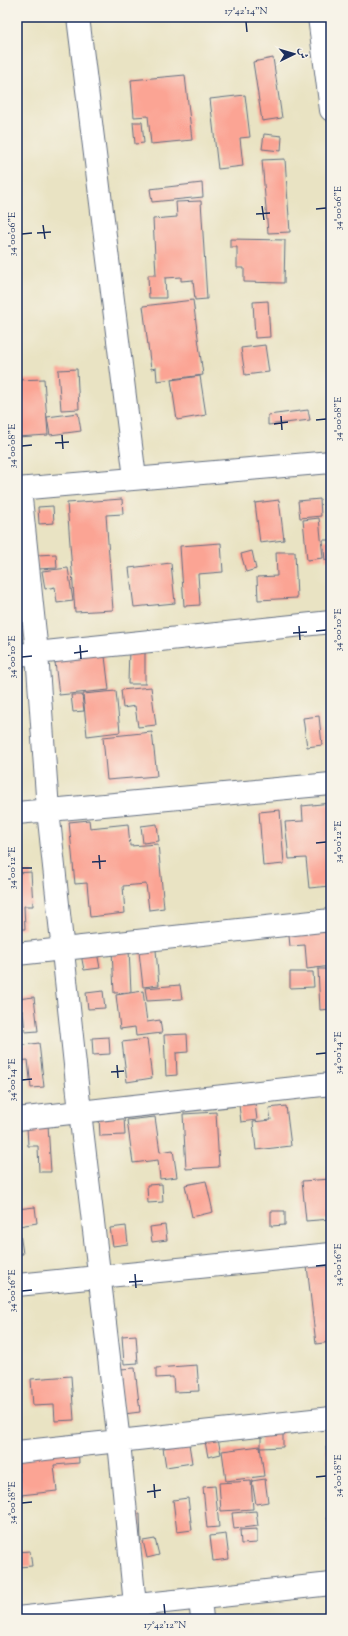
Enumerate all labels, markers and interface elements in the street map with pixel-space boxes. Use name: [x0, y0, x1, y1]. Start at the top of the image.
text: 17°42'14"N: [224, 4, 268, 19]
north arrow: [274, 34, 314, 74]
text: ش: [295, 47, 311, 59]
text: 34°00'06"E: [331, 186, 346, 230]
text: 34°00'06"E: [5, 212, 20, 256]
text: 34°00'08"E: [331, 397, 346, 441]
text: 34°00'08"E: [5, 424, 20, 468]
text: 34°00'10"E: [331, 609, 346, 651]
text: 34°00'10"E: [5, 636, 20, 678]
text: 34°00'12"E: [331, 821, 346, 863]
text: 34°00'12"E: [5, 847, 20, 889]
text: 34°00'14"E: [331, 1032, 346, 1075]
text: 34°00'14"E: [5, 1059, 20, 1102]
text: 34°00'16"E: [331, 1243, 346, 1287]
text: 34°00'16"E: [5, 1269, 20, 1313]
text: 34°00'18"E: [331, 1454, 346, 1498]
text: 34°00'18"E: [5, 1481, 20, 1525]
text: 17°42'12"N: [144, 1618, 186, 1633]

